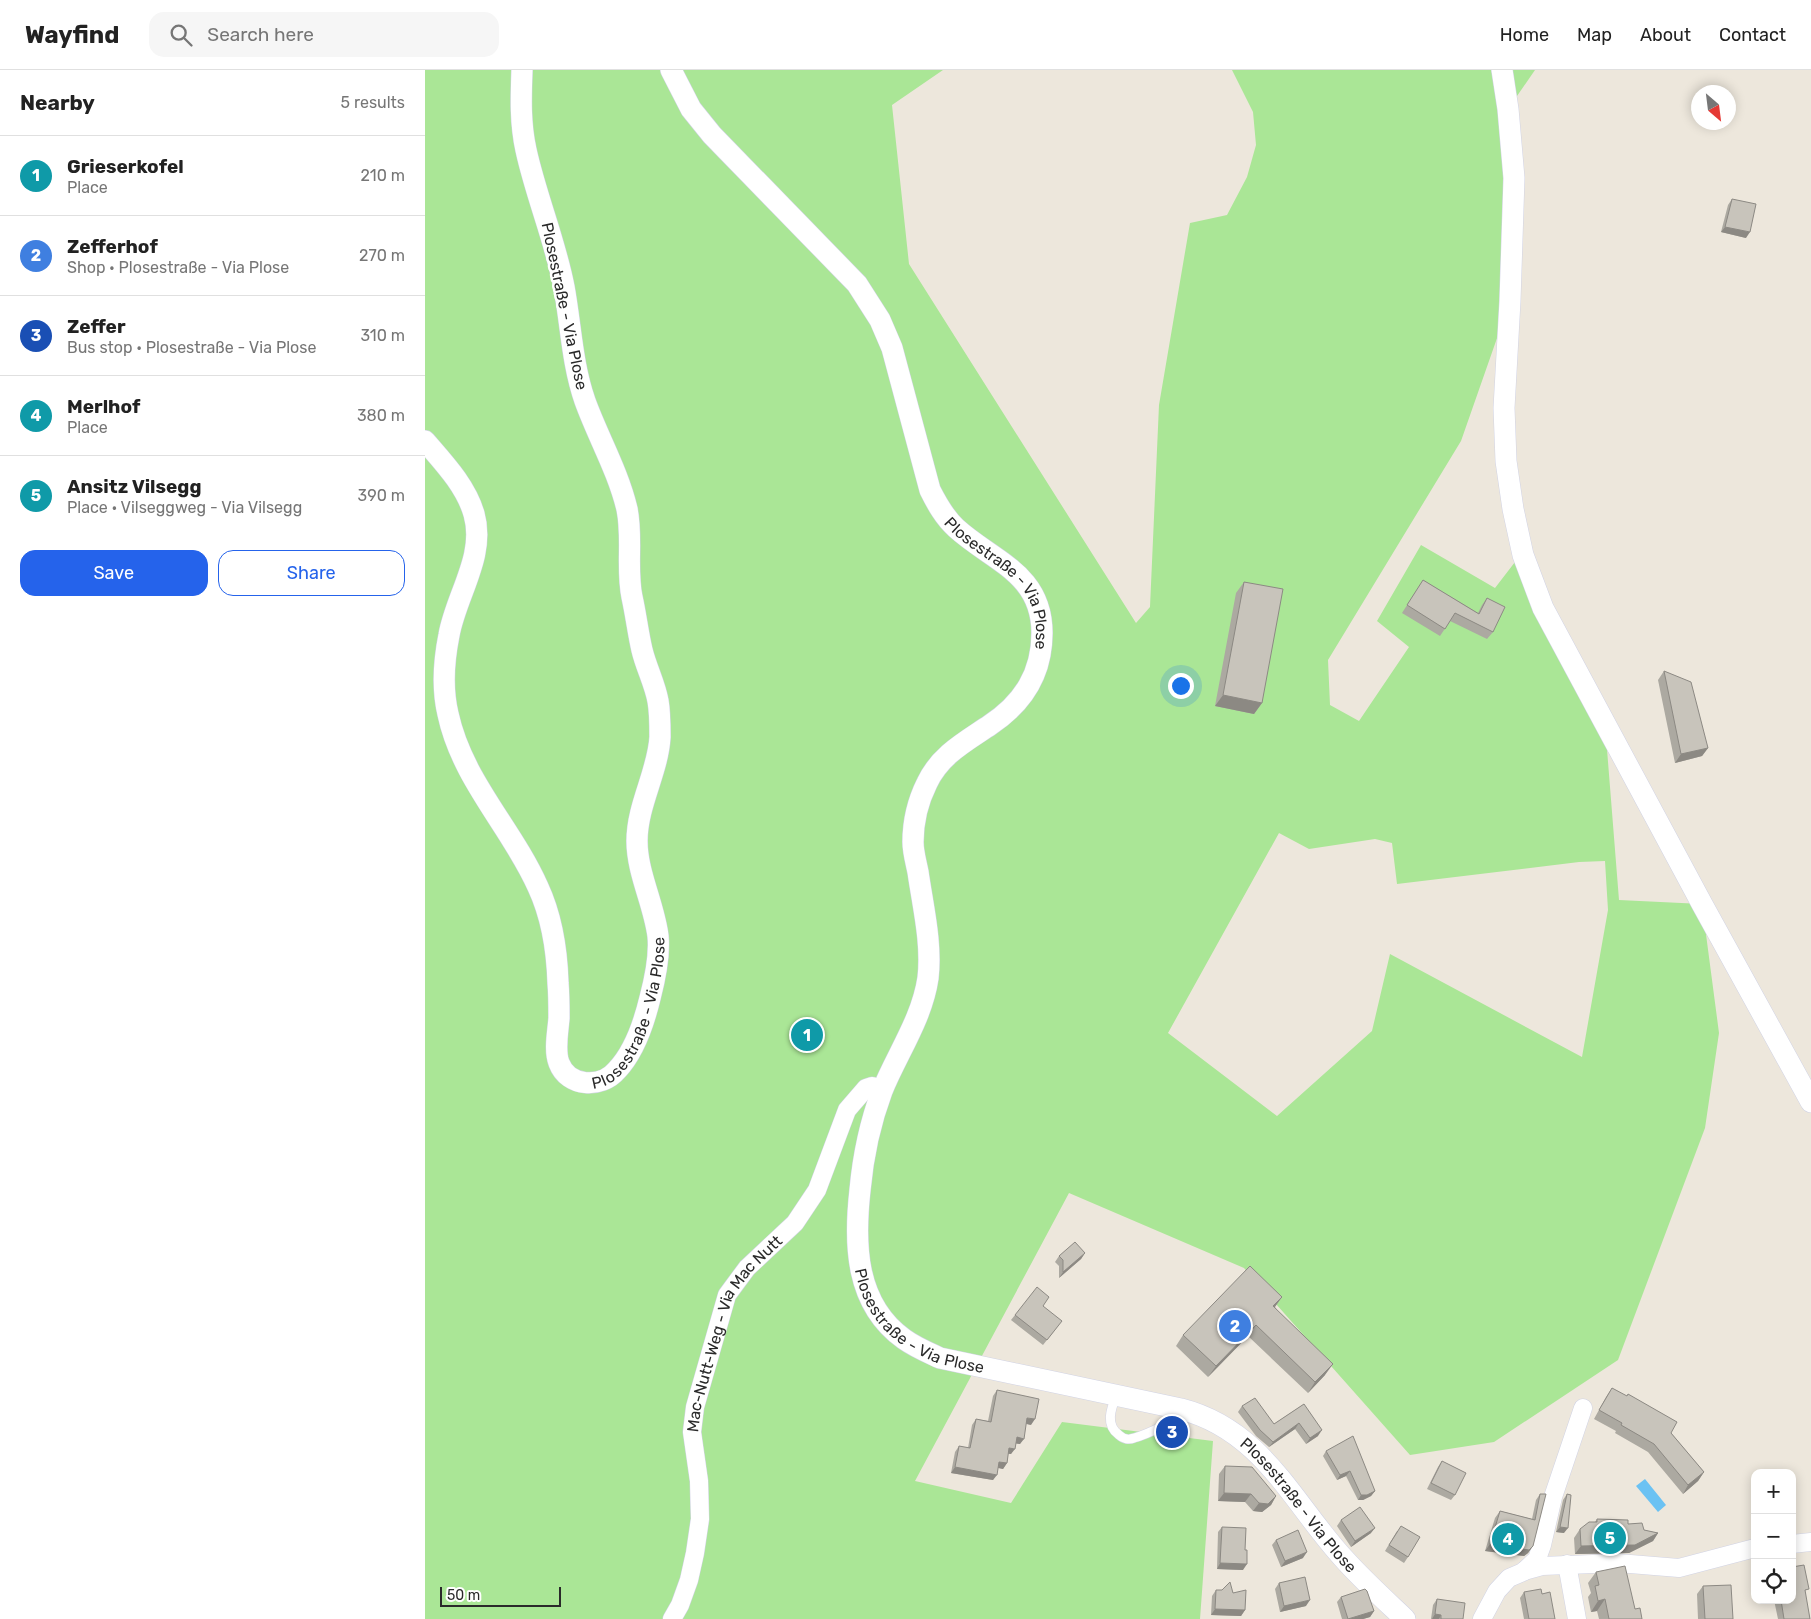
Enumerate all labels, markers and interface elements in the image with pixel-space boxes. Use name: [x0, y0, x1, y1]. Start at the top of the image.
search box: [149, 12, 499, 57]
text: Wayfind: [25, 21, 119, 49]
icon: search: [167, 21, 195, 49]
text: Search here: [207, 23, 314, 46]
text: Home: [1500, 24, 1549, 46]
text: Map: [1577, 24, 1612, 46]
text: About: [1640, 24, 1691, 46]
text: Contact: [1719, 24, 1786, 46]
north arrow: [1691, 85, 1736, 130]
text: Nearby: [20, 90, 95, 115]
text: 5 results: [341, 93, 405, 112]
text: Grieserkofel: [67, 155, 184, 178]
text: 1: [32, 166, 40, 185]
text: 210 m: [360, 166, 405, 185]
text: Place: [67, 178, 108, 197]
street label: Plosestraße - Via Plose: [537, 221, 592, 392]
text: Zefferhof: [67, 235, 158, 258]
text: 2: [31, 246, 41, 265]
text: 270 m: [359, 246, 405, 265]
text: Shop · Plosestraße - Via Plose: [67, 258, 289, 277]
text: Zeffer: [67, 315, 126, 338]
text: 3: [31, 326, 41, 345]
text: 310 m: [361, 326, 405, 345]
text: Bus stop · Plosestraße - Via Plose: [67, 338, 316, 357]
text: Merlhof: [67, 395, 140, 418]
text: 4: [31, 406, 41, 425]
text: 380 m: [357, 406, 405, 425]
text: Place: [67, 418, 108, 437]
text: Ansitz Vilsegg: [67, 475, 201, 498]
text: 5: [31, 486, 41, 505]
text: 390 m: [358, 486, 405, 505]
text: Place · Vilseggweg - Via Vilsegg: [67, 498, 302, 517]
street label: Plosestraße - Via Plose: [940, 513, 1051, 650]
button: Save: [20, 550, 208, 596]
button: Share: [218, 550, 405, 596]
your location: [1168, 673, 1194, 699]
street label: Plosestraße - Via Plose: [590, 936, 669, 1093]
pin: 1: [791, 1016, 823, 1054]
street label: Mac-Nutt-Weg - Via Mac Nutt: [683, 1231, 786, 1433]
street label: Plosestraße - Via Plose: [851, 1266, 986, 1377]
pin: 2: [1219, 1307, 1251, 1345]
pin: 3: [1156, 1413, 1188, 1451]
street label: Plosestraße - Via Plose: [1236, 1433, 1361, 1577]
map controls: [1751, 1469, 1796, 1604]
button: +: [1751, 1469, 1796, 1514]
button: −: [1751, 1514, 1796, 1559]
pin: 5: [1594, 1519, 1626, 1557]
pin: 4: [1492, 1520, 1524, 1558]
button: locate: [1751, 1559, 1796, 1604]
scale bar: [440, 1584, 561, 1607]
text: 50 m: [447, 1587, 480, 1604]

